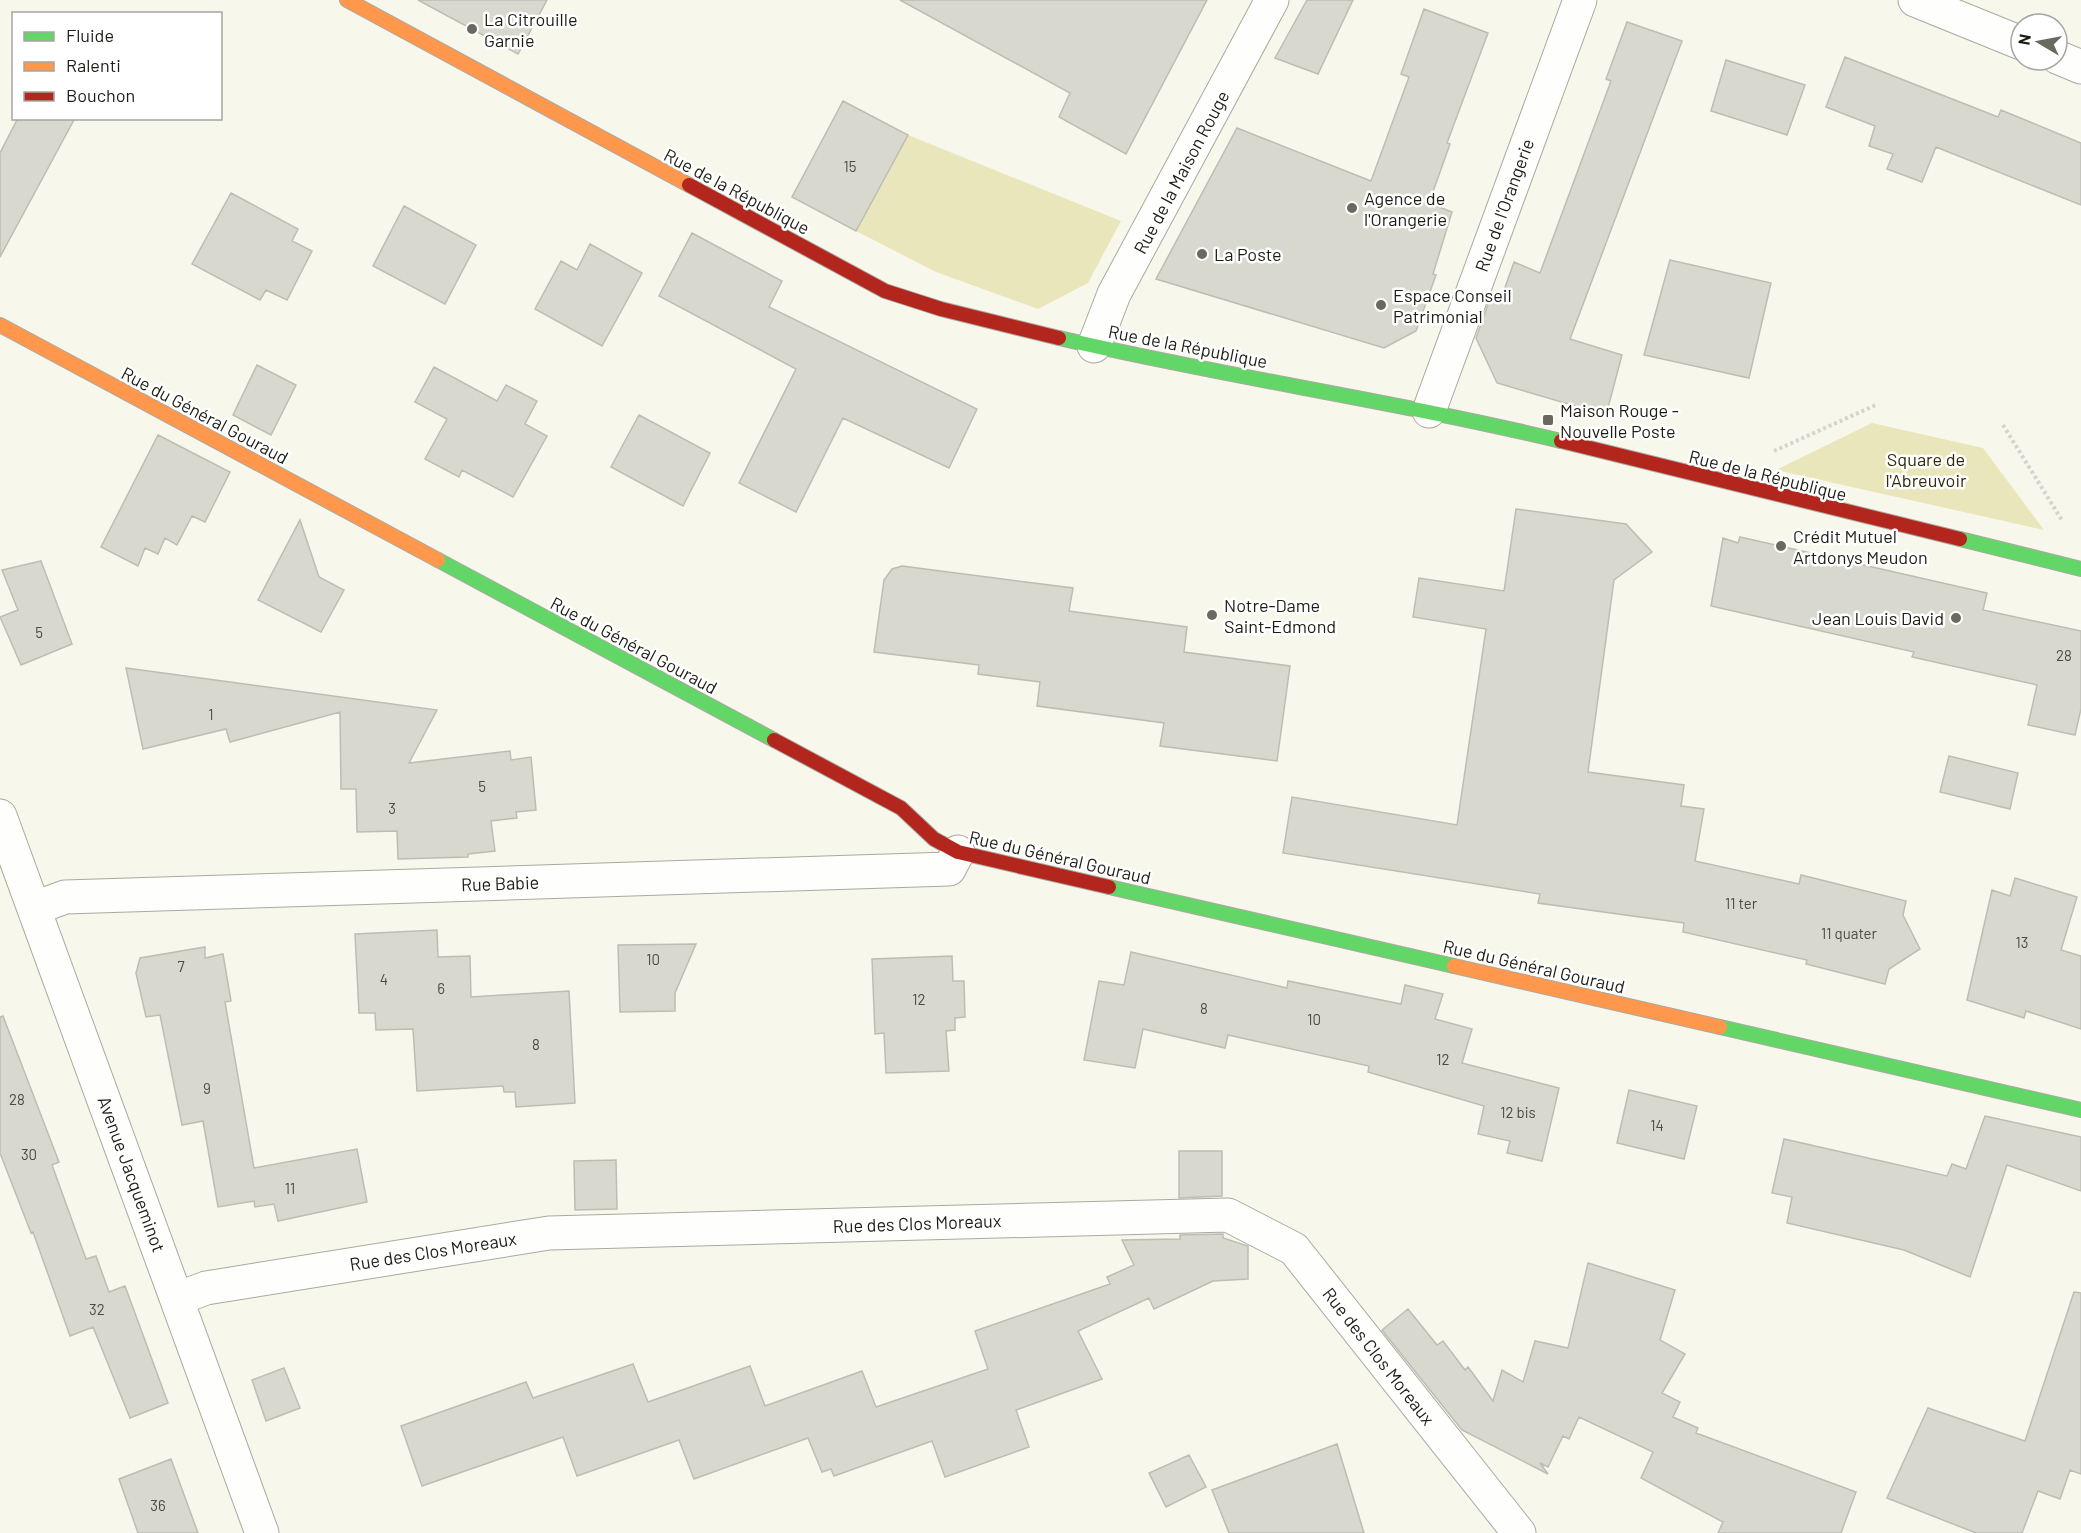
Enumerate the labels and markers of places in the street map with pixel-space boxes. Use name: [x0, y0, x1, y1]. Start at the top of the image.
place label: La Citrouille Garnie: [484, 8, 577, 51]
marker: La Citrouille Garnie: [465, 22, 479, 36]
place label: Agence de l'Orangerie: [1364, 187, 1447, 230]
marker: Agence de l'Orangerie: [1345, 201, 1359, 215]
place label: La Poste: [1214, 243, 1282, 265]
marker: La Poste: [1195, 247, 1209, 261]
place label: Espace Conseil Patrimonial: [1393, 284, 1512, 327]
marker: Espace Conseil Patrimonial: [1374, 298, 1388, 312]
place label: Maison Rouge - Nouvelle Poste: [1560, 399, 1679, 442]
marker: Maison Rouge - Nouvelle Poste: [1541, 413, 1555, 427]
place label: Crédit Mutuel Artdonys Meudon: [1793, 525, 1928, 568]
marker: Crédit Mutuel Artdonys Meudon: [1774, 539, 1788, 553]
place label: Notre-Dame Saint-Edmond: [1224, 594, 1336, 637]
place label: Jean Louis David: [1812, 607, 1944, 629]
marker: Notre-Dame Saint-Edmond: [1205, 608, 1219, 622]
marker: Jean Louis David: [1949, 611, 1963, 625]

